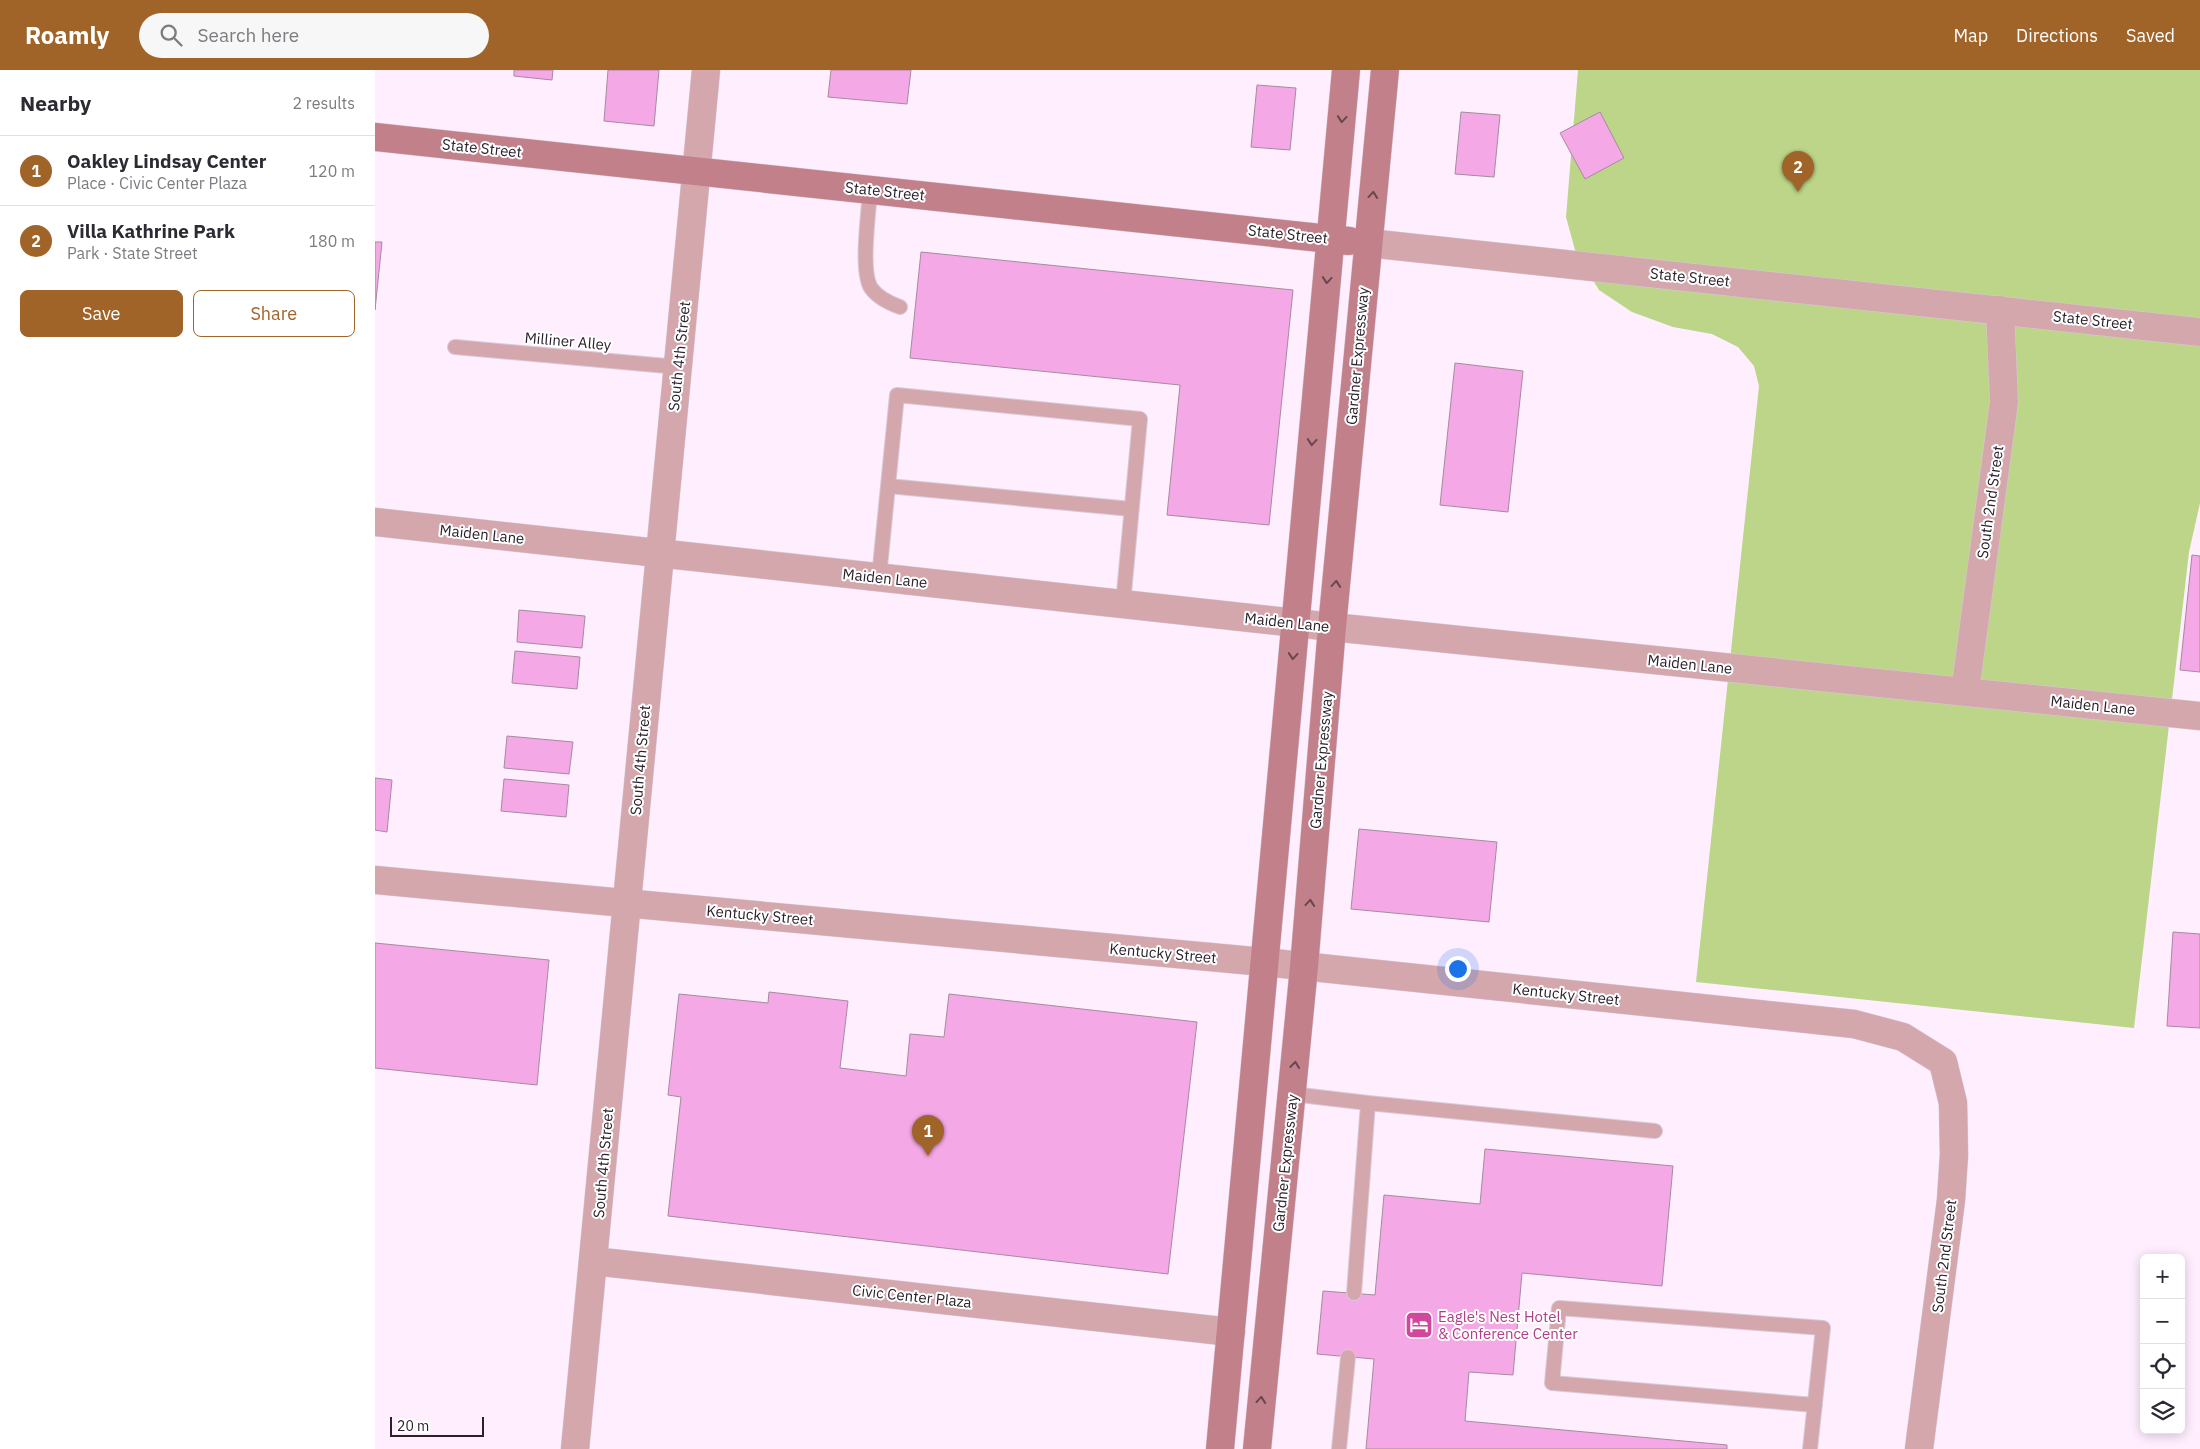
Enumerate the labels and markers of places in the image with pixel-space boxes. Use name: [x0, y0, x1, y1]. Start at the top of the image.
pin: 2: [1782, 151, 1814, 192]
pin: 1: [912, 1115, 944, 1156]
place label: Eagle's Nest Hotel & Conference Center: [1438, 1307, 1578, 1343]
hotel icon: Eagle's Nest Hotel & Conference Center: [1404, 1310, 1434, 1340]

